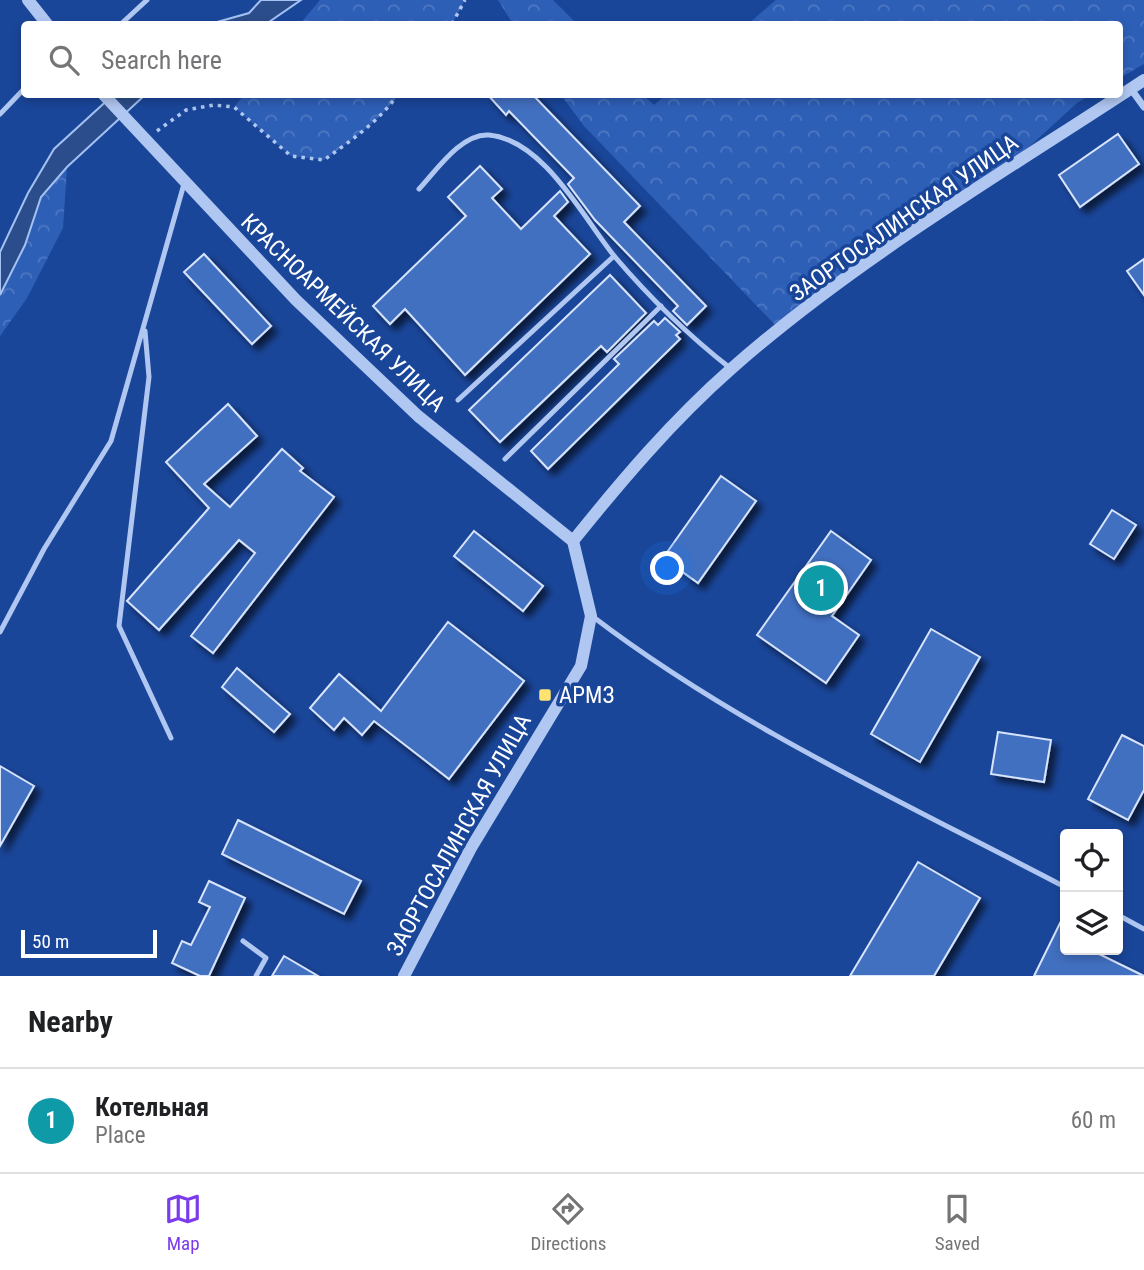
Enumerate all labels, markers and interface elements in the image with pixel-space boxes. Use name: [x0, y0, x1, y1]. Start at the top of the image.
search box: [21, 21, 1123, 98]
icon: search: [45, 41, 83, 79]
text: Search here: [101, 45, 222, 75]
street label: ЗАОРТОСАЛИНСКАЯ УЛИЦА: [785, 129, 1023, 307]
street label: КРАСНОАРМЕЙСКАЯ УЛИЦА: [235, 208, 451, 418]
your location: [650, 551, 684, 585]
pin: 1: [798, 562, 844, 614]
place label: АРМЗ: [559, 682, 614, 709]
marker: АРМЗ: [537, 687, 553, 703]
street label: ЗАОРТОСАЛИНСКАЯ УЛИЦА: [381, 709, 537, 961]
map controls: [1060, 829, 1123, 955]
button: locate: [1060, 829, 1123, 892]
button: layers: [1060, 892, 1123, 955]
scale bar: [21, 927, 158, 959]
text: 50 m: [32, 930, 69, 953]
text: Nearby: [28, 1004, 113, 1039]
text: Котельная: [95, 1092, 209, 1122]
text: 1: [45, 1107, 57, 1134]
text: 60 m: [1071, 1107, 1116, 1134]
text: Place: [95, 1122, 145, 1149]
tab: Map: [164, 1190, 202, 1255]
tab: Directions: [530, 1190, 606, 1255]
tab: Saved: [935, 1190, 980, 1255]

